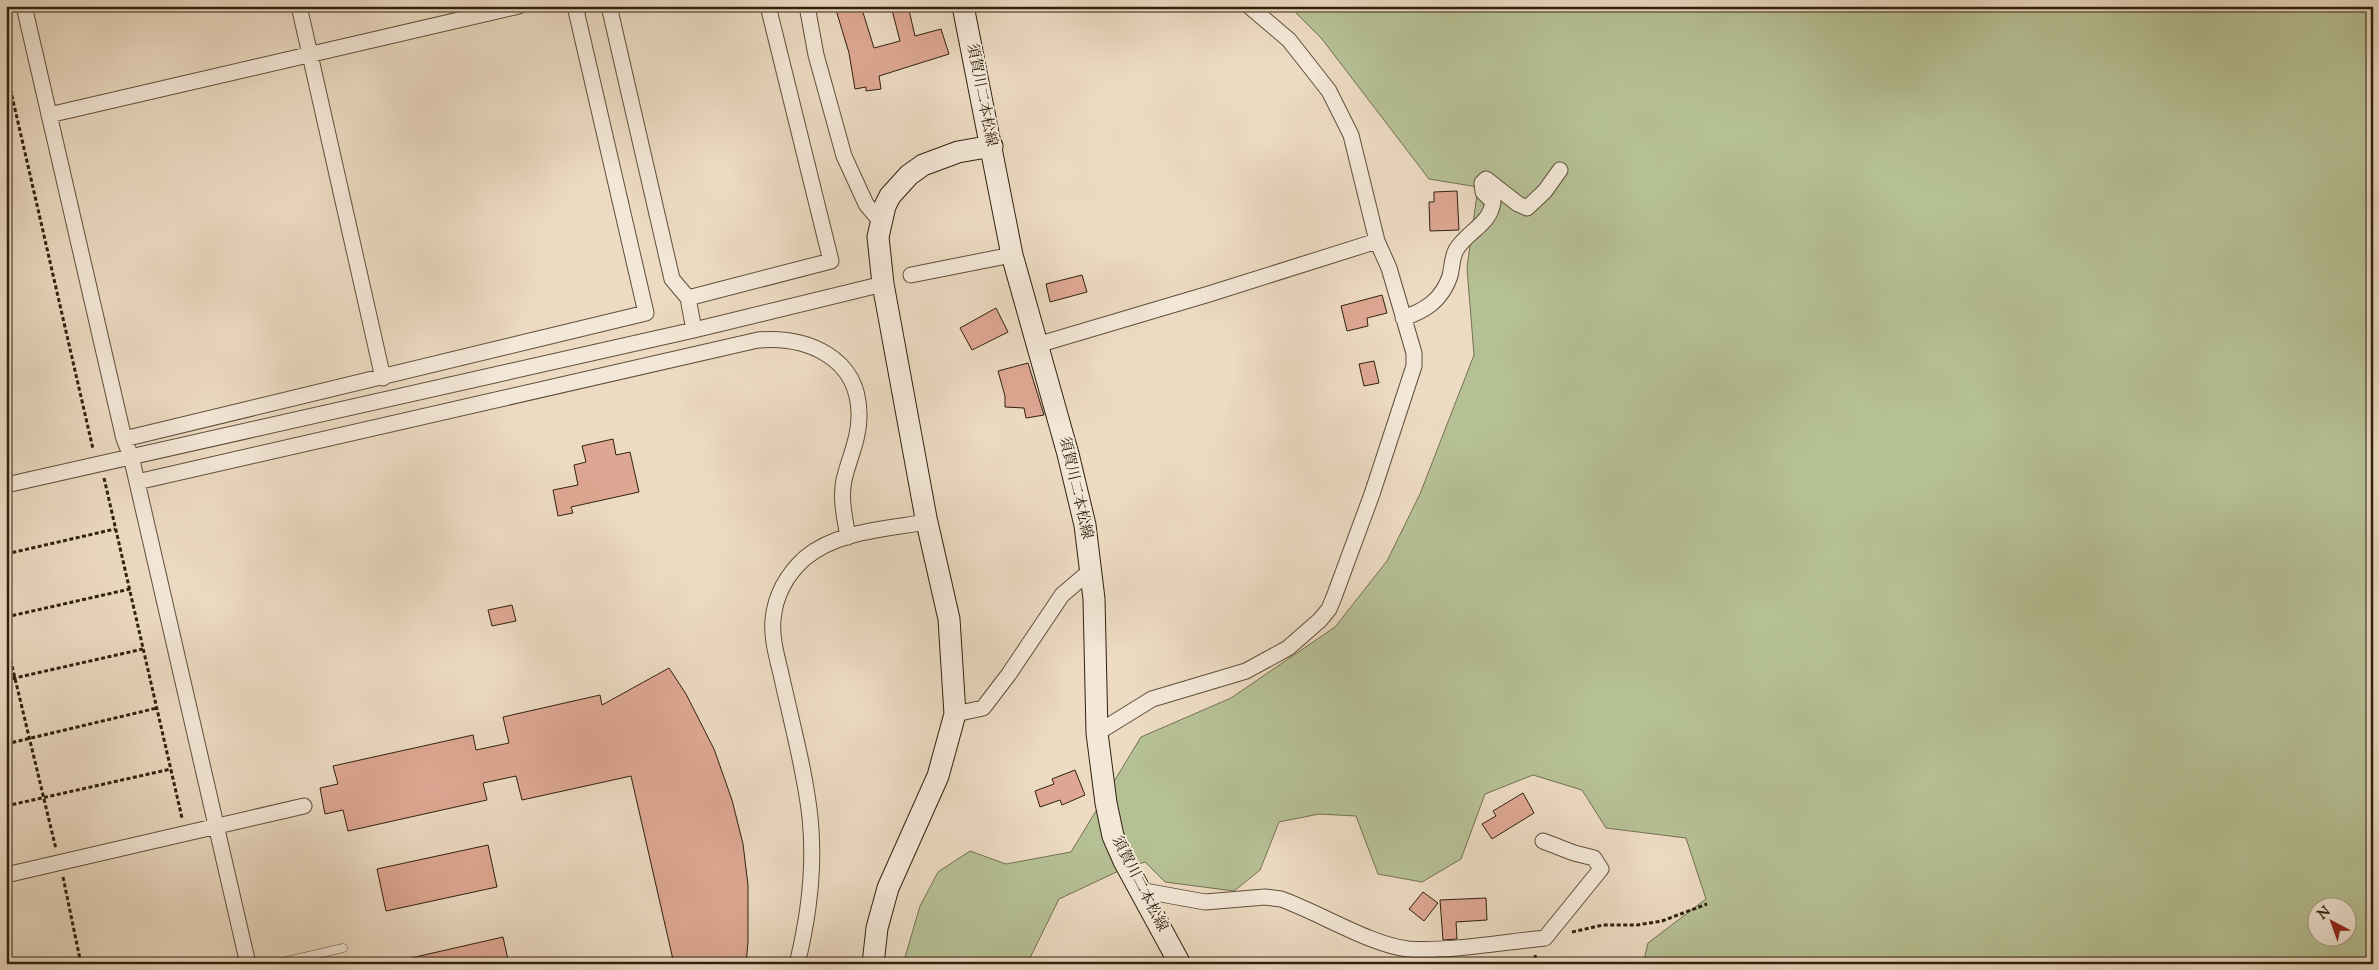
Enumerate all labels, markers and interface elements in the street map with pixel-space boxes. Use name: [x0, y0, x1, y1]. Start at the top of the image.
street label: 須賀川二本松線: [961, 41, 1001, 149]
street label: 須賀川二本松線: [1053, 434, 1097, 542]
street label: 須賀川二本松線: [1106, 832, 1172, 936]
north arrow: [2306, 898, 2356, 948]
text: N: [2314, 902, 2336, 925]

